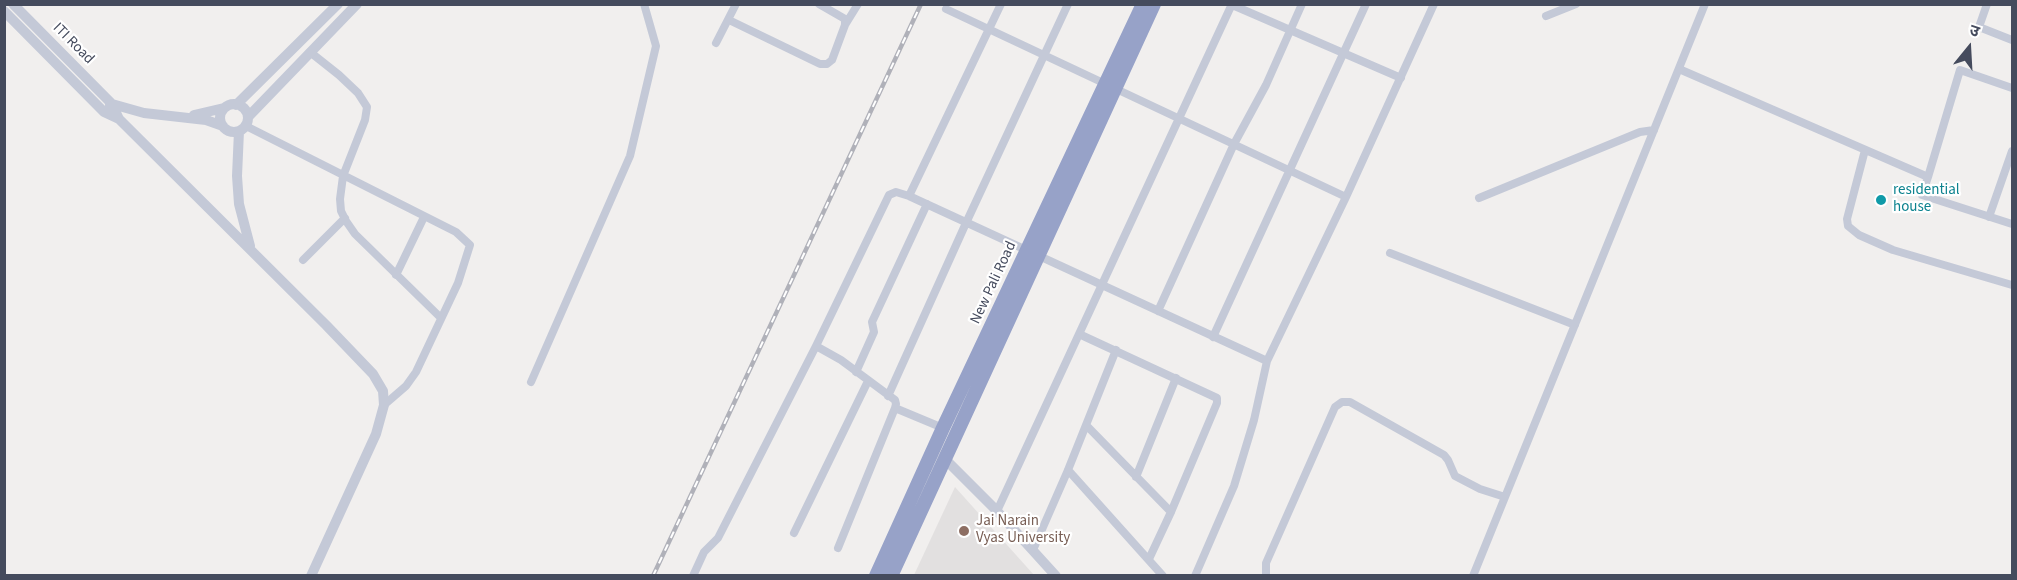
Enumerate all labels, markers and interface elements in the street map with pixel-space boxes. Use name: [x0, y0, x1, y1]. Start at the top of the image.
north arrow: [1939, 18, 1999, 78]
text: उ: [1967, 19, 1982, 43]
street label: ITI Road: [49, 20, 97, 68]
place label: residential house: [1893, 182, 1960, 217]
marker: residential house: [1874, 193, 1888, 207]
street label: New Pali Road: [967, 239, 1021, 327]
place label: Jai Narain Vyas University: [976, 513, 1070, 548]
marker: Jai Narain Vyas University: [957, 524, 971, 538]

